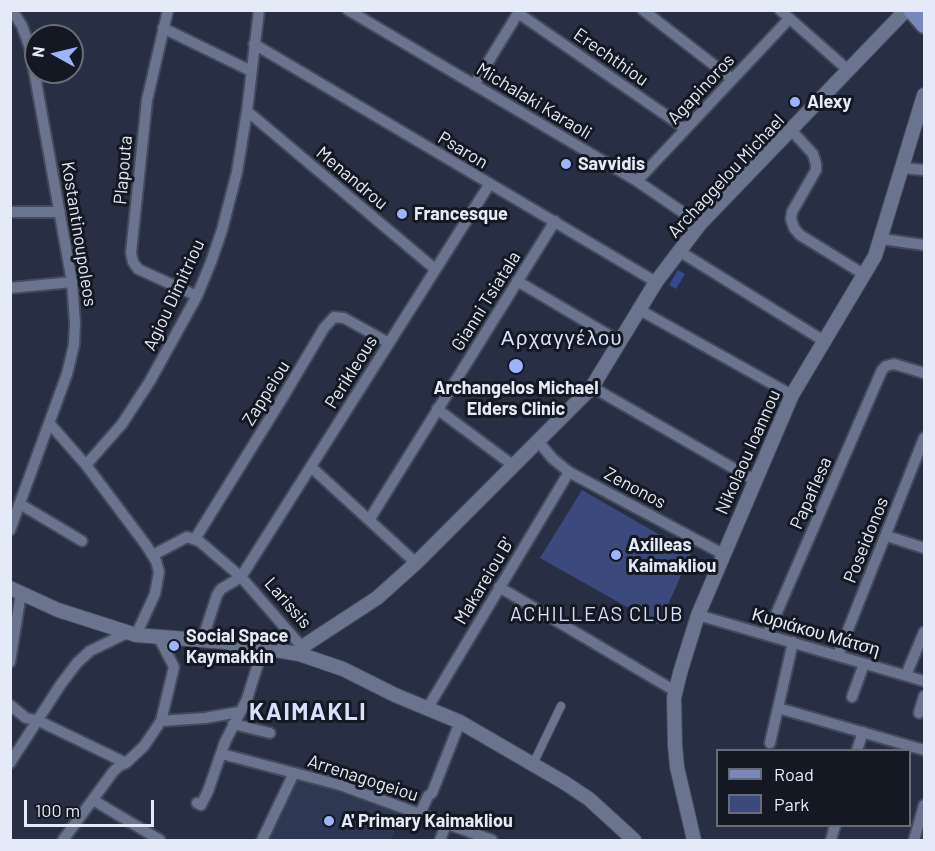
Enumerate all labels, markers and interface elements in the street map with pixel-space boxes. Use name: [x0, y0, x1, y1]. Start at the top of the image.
street label: Erechthiou: [569, 23, 653, 91]
north arrow: [24, 24, 84, 84]
text: N: [28, 45, 48, 58]
street label: Agapinoros: [663, 49, 739, 129]
street label: Michalaki Karaoli: [472, 58, 596, 144]
place label: Alexy: [807, 91, 852, 113]
marker: Alexy: [788, 95, 802, 109]
street label: Archaggelou Michael: [663, 110, 789, 242]
street label: Psaron: [434, 127, 492, 173]
street label: Plapouta: [109, 135, 137, 205]
street label: Menandrou: [312, 142, 392, 214]
place label: Savvidis: [578, 153, 645, 175]
marker: Savvidis: [559, 157, 573, 171]
street label: Kostantinoupoleos: [57, 160, 101, 308]
place label: Francesque: [414, 203, 508, 225]
marker: Francesque: [395, 207, 409, 221]
street label: Agiou Dimitriou: [139, 236, 209, 354]
street label: Gianni Tsiatala: [447, 247, 525, 355]
district label: Αρχαγγέλου: [501, 326, 623, 350]
street label: Perikleous: [320, 332, 382, 412]
street label: Zappeiou: [238, 357, 294, 429]
marker: Archangelos Michael Elders Clinic: [507, 357, 525, 375]
place label: Archangelos Michael Elders Clinic: [433, 377, 599, 420]
street label: Nikolaou Ioannou: [711, 386, 785, 518]
street label: Papaflesa: [786, 454, 836, 532]
street label: Zenonos: [600, 463, 670, 513]
street label: Poseidonos: [839, 494, 893, 586]
street label: Makareiou B': [450, 534, 518, 628]
place label: Axilleas Kaimakliou: [628, 534, 716, 576]
marker: Axilleas Kaimakliou: [609, 548, 623, 562]
street label: Larissis: [260, 573, 316, 633]
district label: ACHILLEAS CLUB: [510, 602, 684, 626]
street label: Κυριάκου Μάτση: [750, 603, 882, 661]
place label: Social Space Kaymakkin: [186, 625, 288, 668]
marker: Social Space Kaymakkin: [167, 639, 181, 653]
district label: KAIMAKLI: [249, 698, 367, 726]
legend: [716, 749, 911, 827]
street label: Arrenagogeiou: [305, 750, 421, 806]
text: Road: [774, 763, 814, 785]
scale bar: [27, 788, 158, 826]
text: Park: [774, 793, 809, 815]
text: 100 m: [35, 799, 80, 821]
place label: A' Primary Kaimakliou: [341, 810, 513, 832]
marker: A' Primary Kaimakliou: [322, 814, 336, 828]

